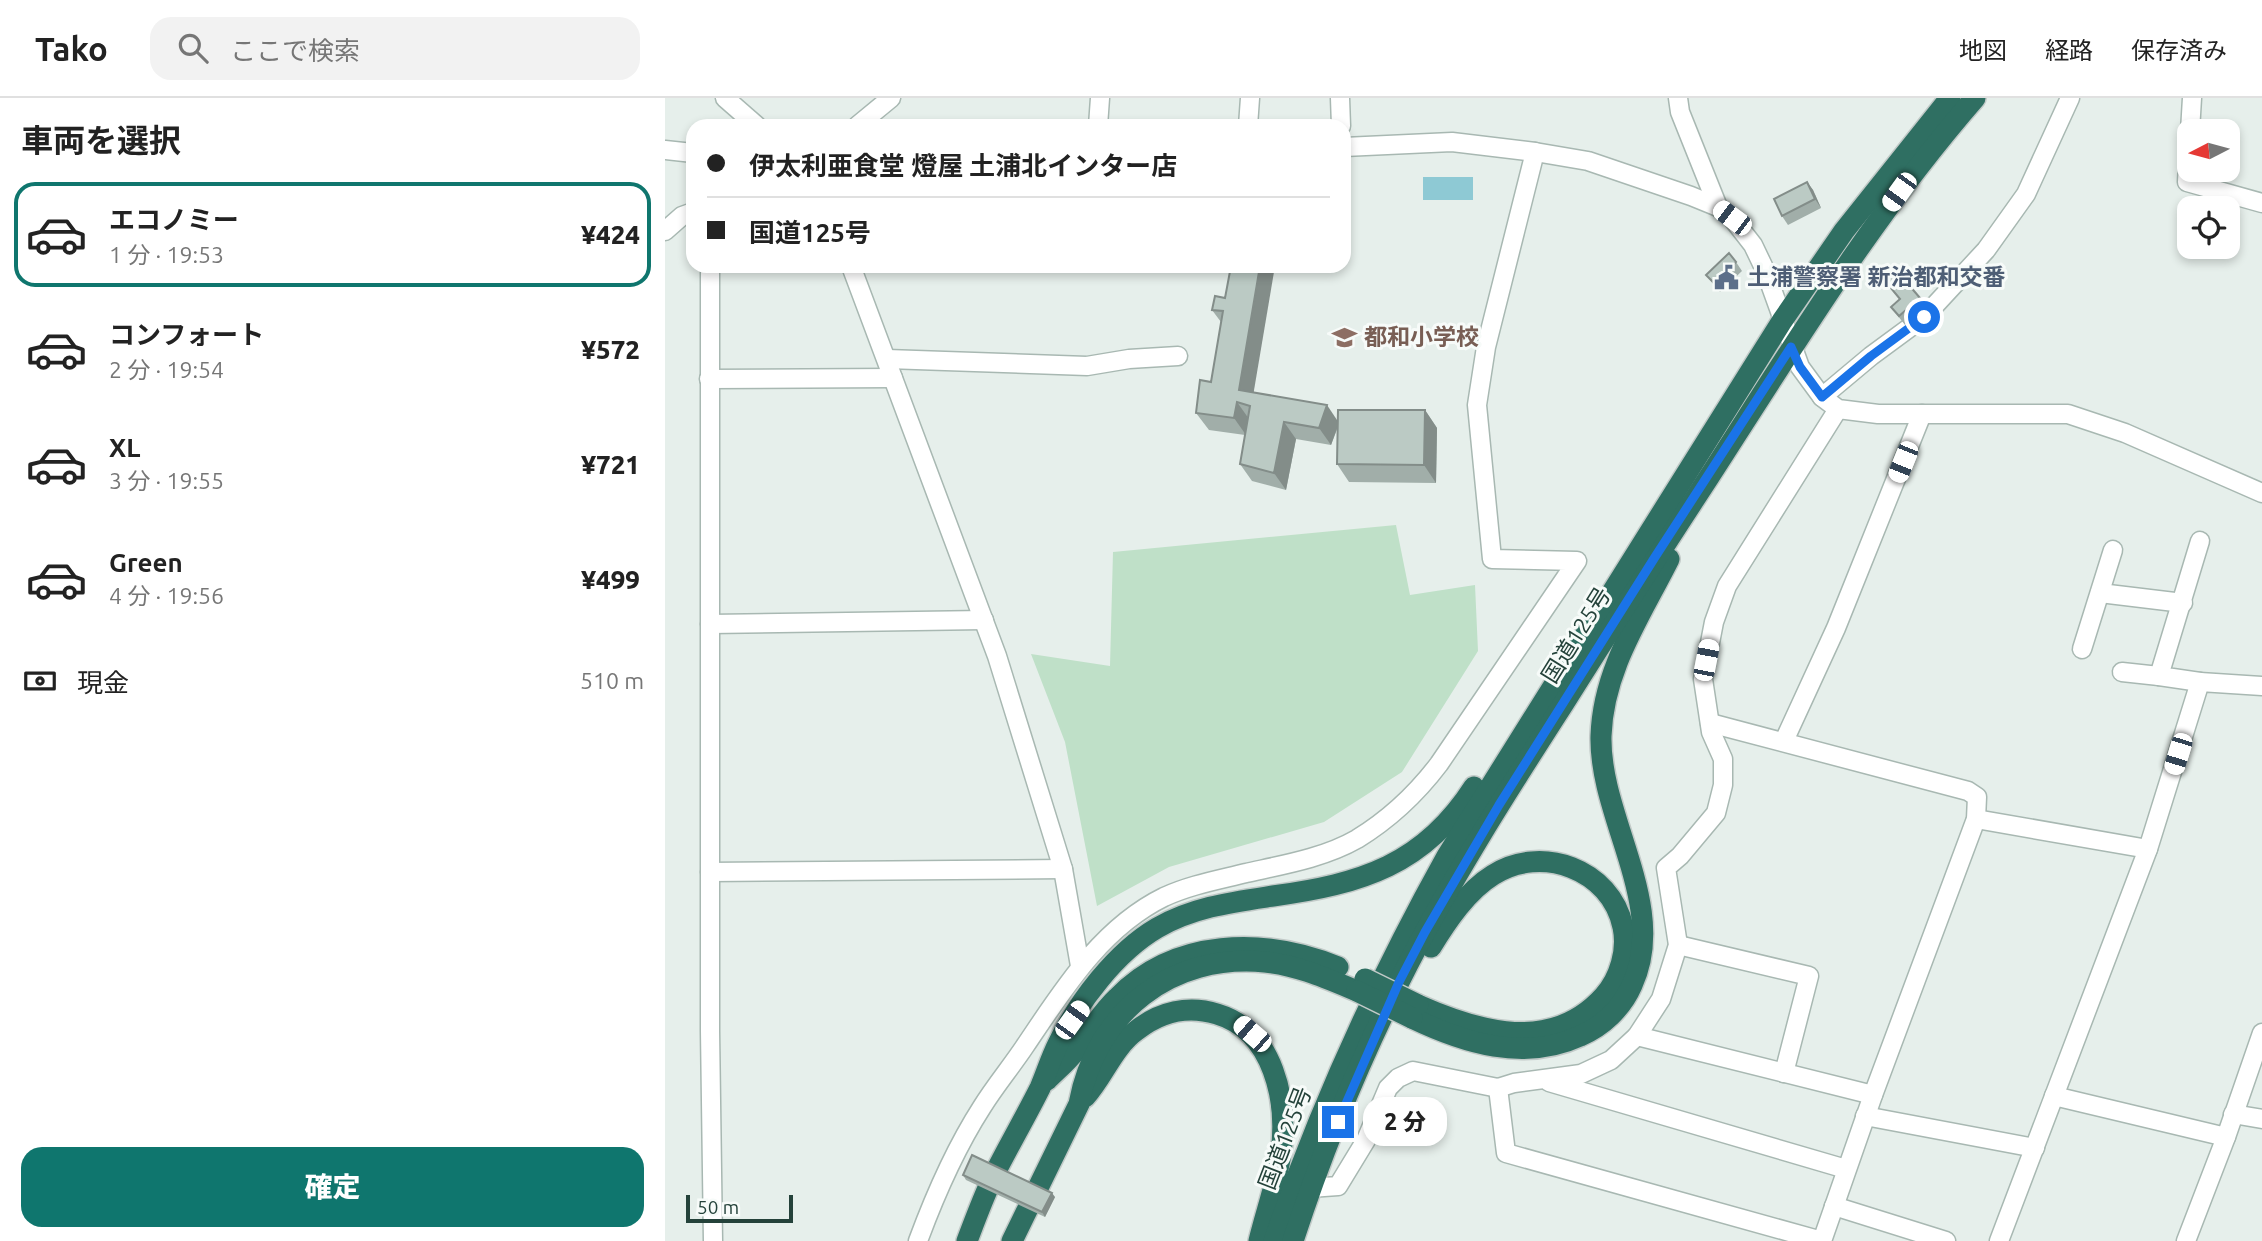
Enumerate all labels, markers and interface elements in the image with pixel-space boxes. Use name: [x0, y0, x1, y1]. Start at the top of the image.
search box: [150, 17, 640, 80]
icon: search: [174, 29, 212, 67]
text: Tako: [35, 30, 108, 67]
text: ここで検索: [230, 36, 360, 65]
text: 地図: [1959, 37, 2007, 64]
text: 経路: [2045, 37, 2093, 64]
text: 保存済み: [2131, 37, 2227, 64]
north arrow: [2177, 119, 2240, 182]
map controls: [2177, 119, 2240, 259]
text: 車両を選択: [21, 122, 181, 158]
text: 伊太利亜食堂 燈屋 土浦北インター店: [749, 151, 1177, 180]
car: [1879, 169, 1920, 215]
button: locate: [2177, 196, 2240, 259]
car: [1709, 197, 1756, 239]
icon: car: [25, 203, 88, 266]
text: エコノミー: [109, 205, 239, 234]
text: 国道125号: [749, 218, 871, 247]
text: ¥424: [581, 220, 640, 249]
text: 1 分 · 19:53: [109, 242, 224, 267]
public building icon: 土浦警察署 新治都和交番: [1713, 263, 1741, 291]
place label: 土浦警察署 新治都和交番: [1747, 264, 2005, 289]
route start: [1908, 301, 1940, 333]
icon: car: [25, 318, 88, 381]
text: コンフォート: [109, 320, 264, 349]
school or university icon: 都和小学校: [1330, 323, 1358, 351]
place label: 都和小学校: [1364, 324, 1479, 349]
text: ¥572: [581, 335, 640, 364]
text: 2 分 · 19:54: [109, 357, 224, 382]
icon: car: [25, 433, 88, 496]
text: XL: [109, 433, 140, 462]
car: [1886, 439, 1921, 485]
text: ¥721: [581, 450, 640, 479]
text: 3 分 · 19:55: [109, 468, 224, 493]
icon: car: [25, 548, 88, 611]
text: Green: [109, 548, 183, 577]
text: ¥499: [581, 565, 640, 594]
street label: 国道125号: [1536, 582, 1615, 687]
text: 4 分 · 19:56: [109, 583, 224, 608]
car: [1692, 637, 1721, 683]
icon: cash: [21, 662, 59, 700]
text: 現金: [77, 668, 129, 697]
text: 510 m: [580, 668, 644, 693]
car: [2162, 731, 2195, 777]
car: [1052, 997, 1093, 1043]
car: [1230, 1012, 1275, 1056]
street label: 国道125号: [1254, 1083, 1316, 1193]
callout: 2 分: [1363, 1098, 1447, 1146]
route end: [1322, 1106, 1354, 1138]
text: 2 分: [1384, 1109, 1426, 1134]
button: 確定: [21, 1147, 644, 1227]
scale bar: [686, 1192, 793, 1224]
text: 50 m: [697, 1196, 739, 1218]

